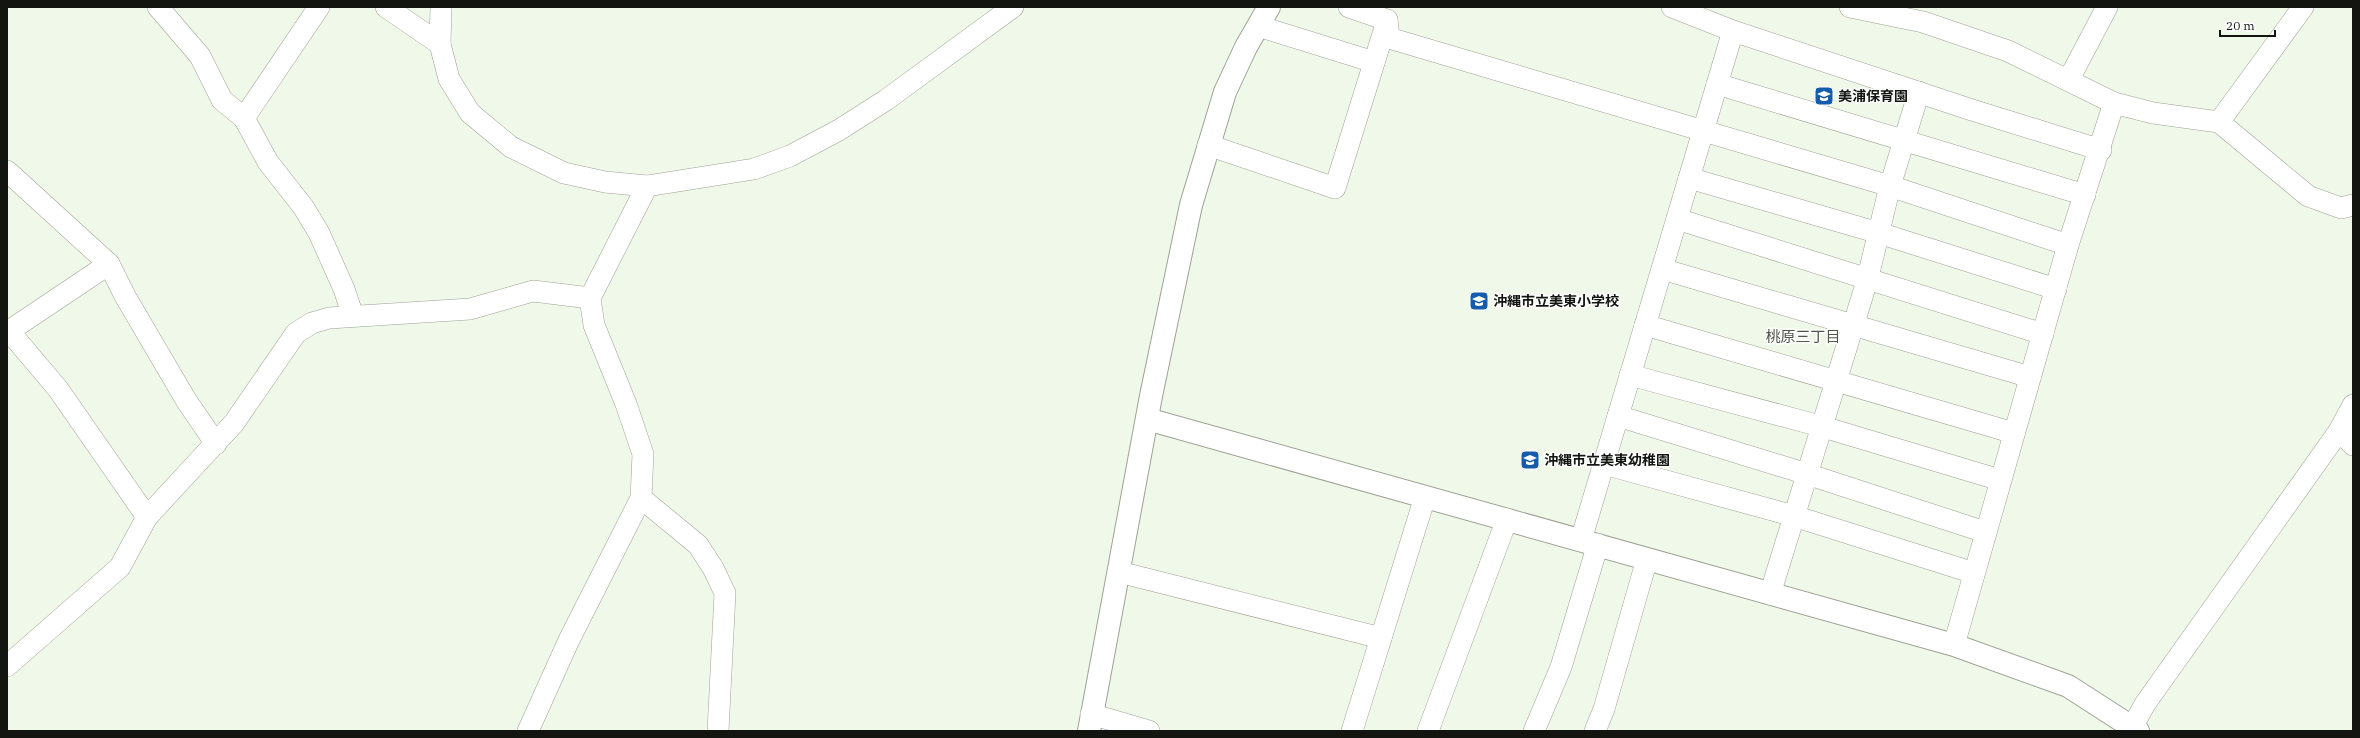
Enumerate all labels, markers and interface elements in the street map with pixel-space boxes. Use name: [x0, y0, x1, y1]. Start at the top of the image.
scale bar: [2220, 12, 2275, 38]
text: 20 m: [2226, 18, 2255, 33]
school or university icon: 美浦保育園: [1813, 85, 1835, 107]
place label: 美浦保育園: [1838, 87, 1908, 105]
school or university icon: 沖縄市立美東小学校: [1468, 290, 1490, 312]
place label: 沖縄市立美東小学校: [1493, 292, 1619, 310]
district label: 桃原三丁目: [1765, 327, 1841, 346]
school or university icon: 沖縄市立美東幼稚園: [1519, 449, 1541, 471]
place label: 沖縄市立美東幼稚園: [1544, 451, 1670, 469]

